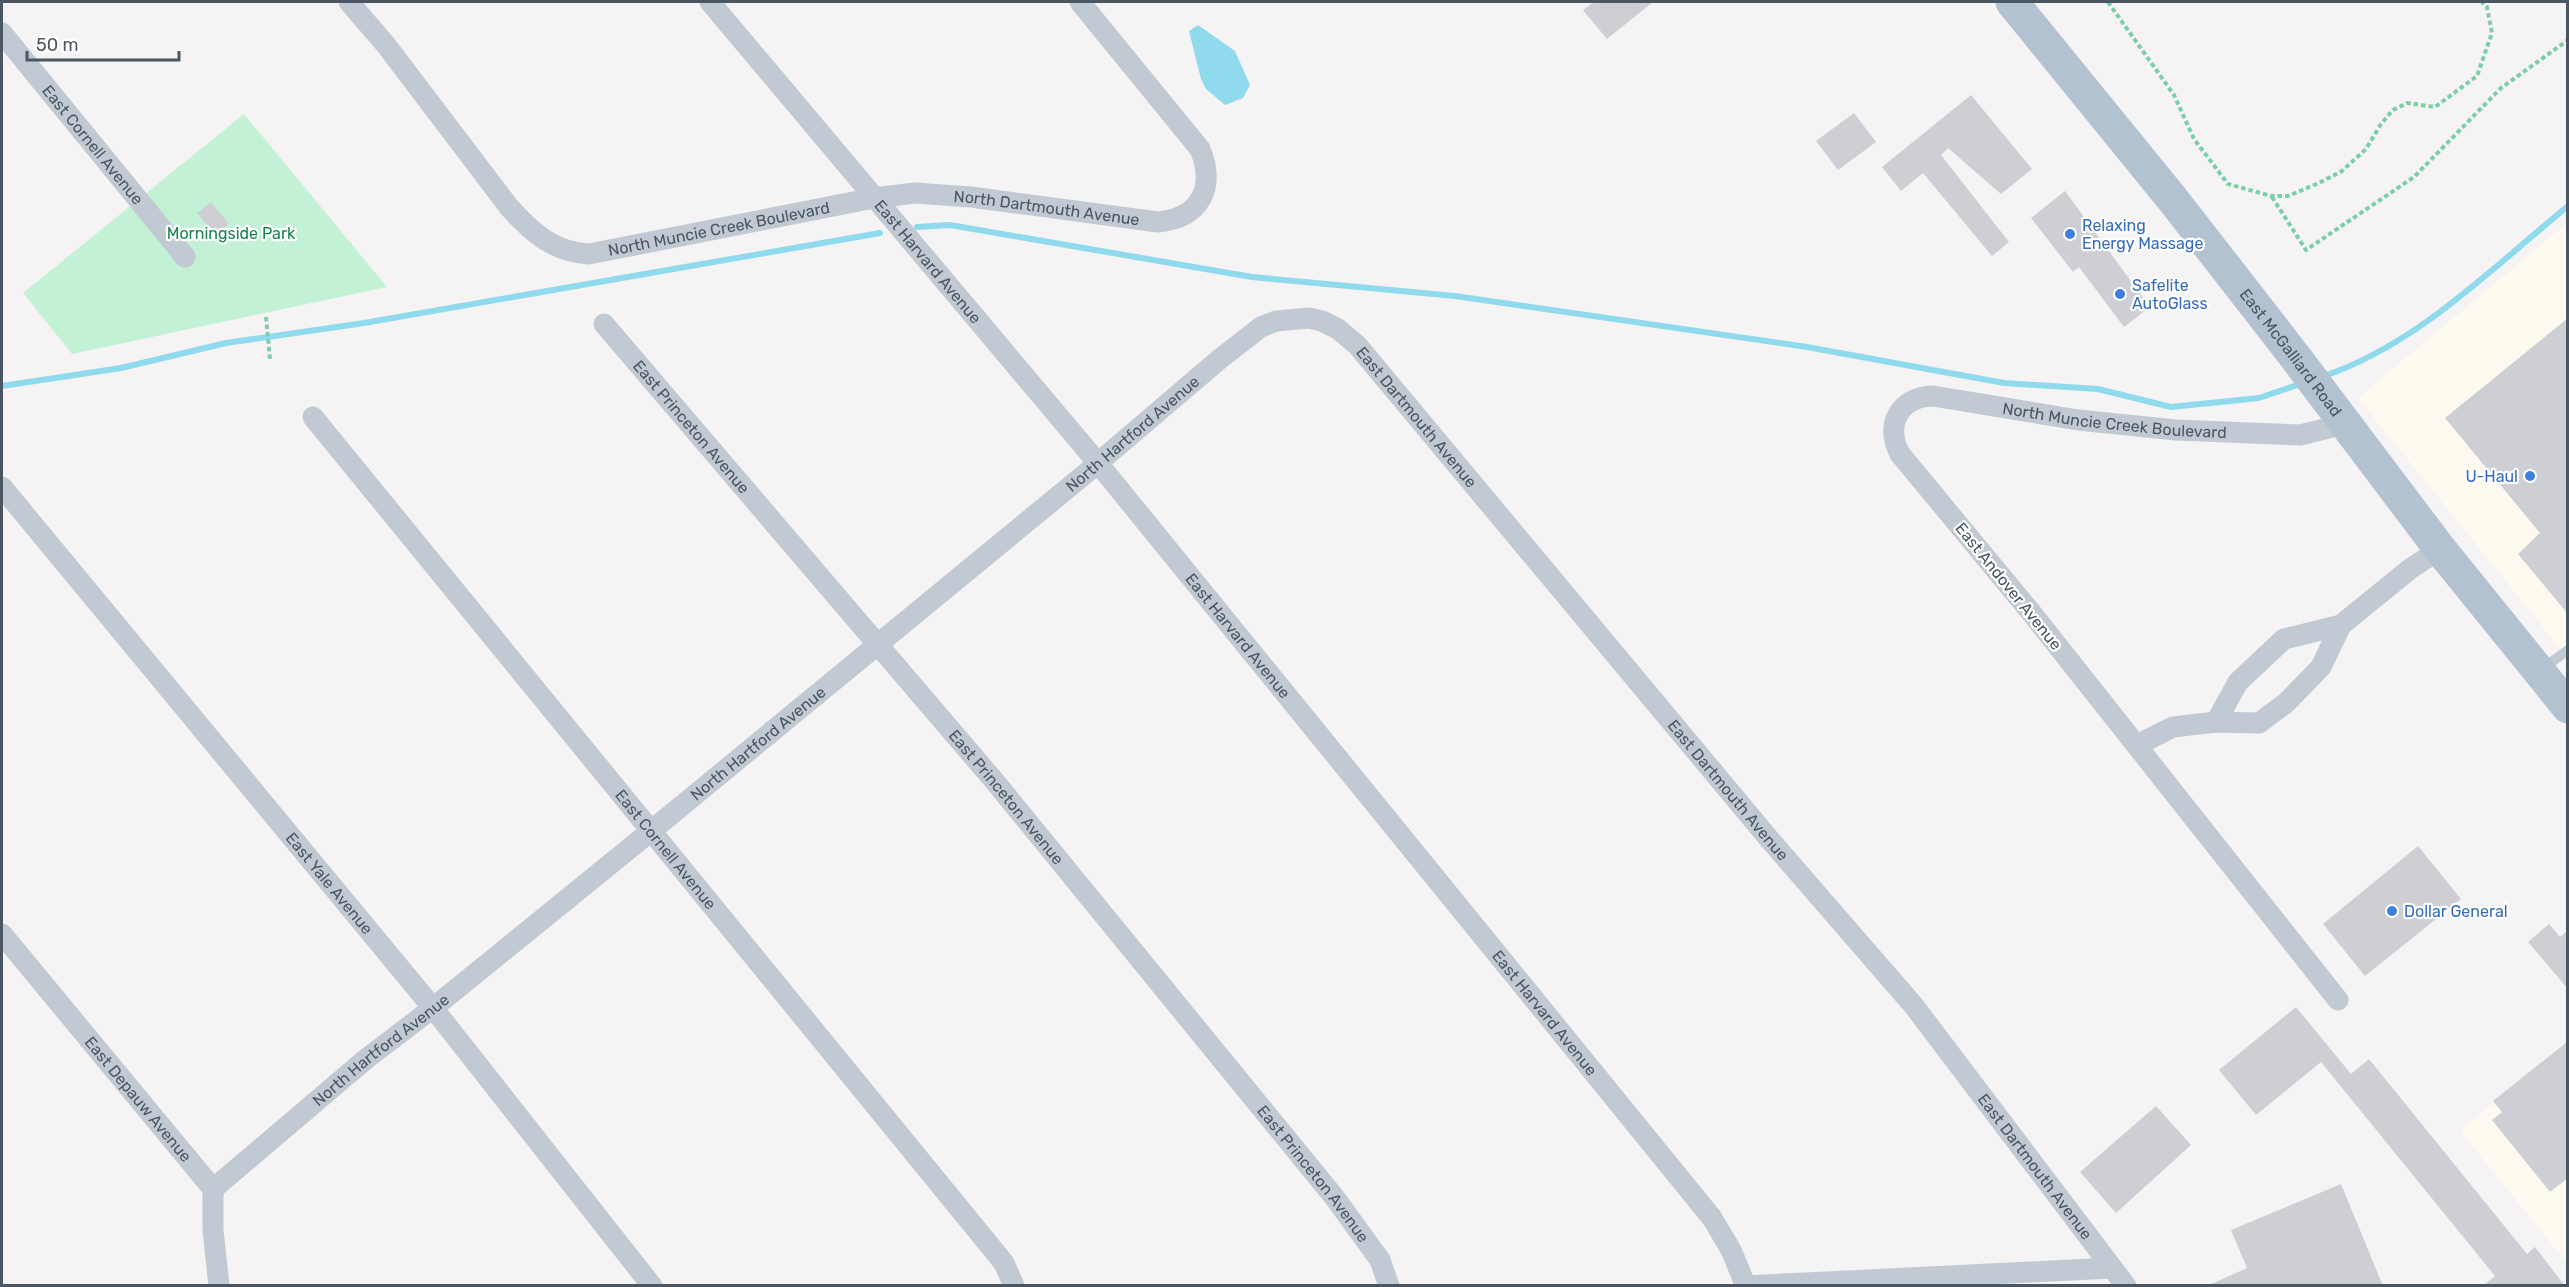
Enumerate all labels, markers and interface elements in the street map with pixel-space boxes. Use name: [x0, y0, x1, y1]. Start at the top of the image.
scale bar: [27, 24, 178, 62]
text: 50 m: [36, 34, 79, 56]
street label: East Cornell Avenue: [38, 81, 147, 209]
street label: North Dartmouth Avenue: [953, 187, 1141, 229]
street label: East Harvard Avenue: [870, 196, 985, 327]
street label: North Muncie Creek Boulevard: [606, 198, 831, 260]
place label: Relaxing Energy Massage: [2082, 216, 2203, 253]
park label: Morningside Park: [167, 224, 296, 243]
marker: Relaxing Energy Massage: [2063, 227, 2077, 241]
place label: Safelite AutoGlass: [2132, 276, 2208, 313]
street label: East McGalliard Road: [2236, 285, 2346, 420]
marker: Safelite AutoGlass: [2113, 287, 2127, 301]
street label: East Dartmouth Avenue: [1352, 343, 1481, 492]
street label: East Princeton Avenue: [629, 356, 754, 498]
street label: North Hartford Avenue: [1062, 372, 1203, 496]
street label: North Muncie Creek Boulevard: [2001, 399, 2227, 442]
place label: U-Haul: [2465, 467, 2518, 486]
marker: U-Haul: [2523, 469, 2537, 483]
street label: East Andover Avenue: [1951, 519, 2066, 654]
street label: East Harvard Avenue: [1181, 570, 1294, 702]
street label: North Hartford Avenue: [687, 682, 829, 805]
street label: East Dartmouth Avenue: [1664, 716, 1792, 865]
street label: East Princeton Avenue: [945, 726, 1068, 868]
street label: East Cornell Avenue: [611, 786, 720, 913]
street label: East Yale Avenue: [282, 829, 377, 938]
place label: Dollar General: [2404, 902, 2508, 921]
marker: Dollar General: [2385, 904, 2399, 918]
street label: East Harvard Avenue: [1488, 947, 1601, 1079]
street label: North Hartford Avenue: [309, 990, 453, 1110]
street label: East Depauw Avenue: [81, 1033, 195, 1166]
street label: East Dartmouth Avenue: [1974, 1090, 2096, 1243]
street label: East Princeton Avenue: [1253, 1102, 1373, 1246]

